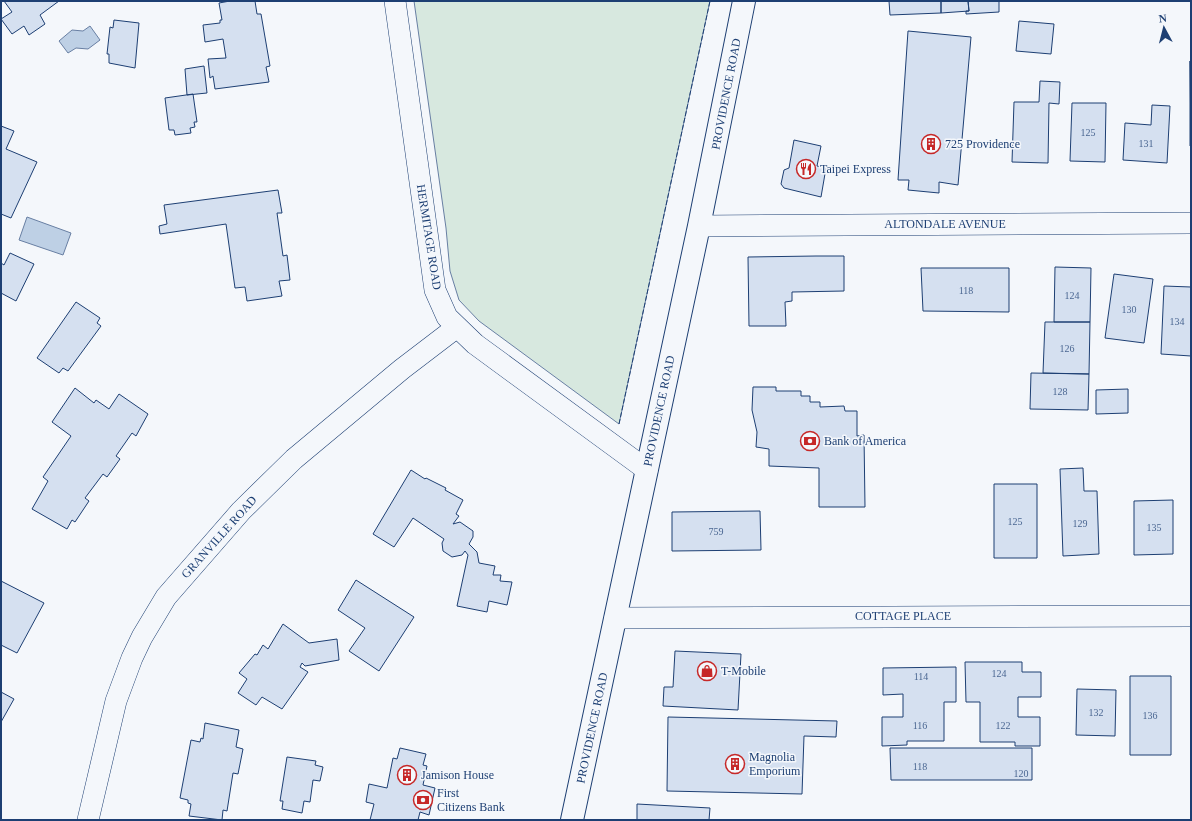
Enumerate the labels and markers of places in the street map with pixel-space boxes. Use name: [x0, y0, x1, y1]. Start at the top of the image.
building icon: 725 Providence: [920, 133, 942, 155]
place label: 725 Providence: [945, 137, 1020, 151]
restaurant icon: Taipei Express: [795, 158, 817, 180]
place label: Taipei Express: [820, 162, 891, 176]
bank icon: Bank of America: [799, 430, 821, 452]
place label: Bank of America: [824, 434, 907, 448]
shop icon: T-Mobile: [696, 660, 718, 682]
place label: T-Mobile: [721, 664, 766, 678]
place label: Magnolia Emporium: [749, 750, 801, 778]
building icon: Magnolia Emporium: [724, 753, 746, 775]
building icon: Jamison House: [396, 764, 418, 786]
place label: Jamison House: [421, 768, 494, 782]
place label: First Citizens Bank: [437, 786, 505, 814]
bank icon: First Citizens Bank: [412, 789, 434, 811]

